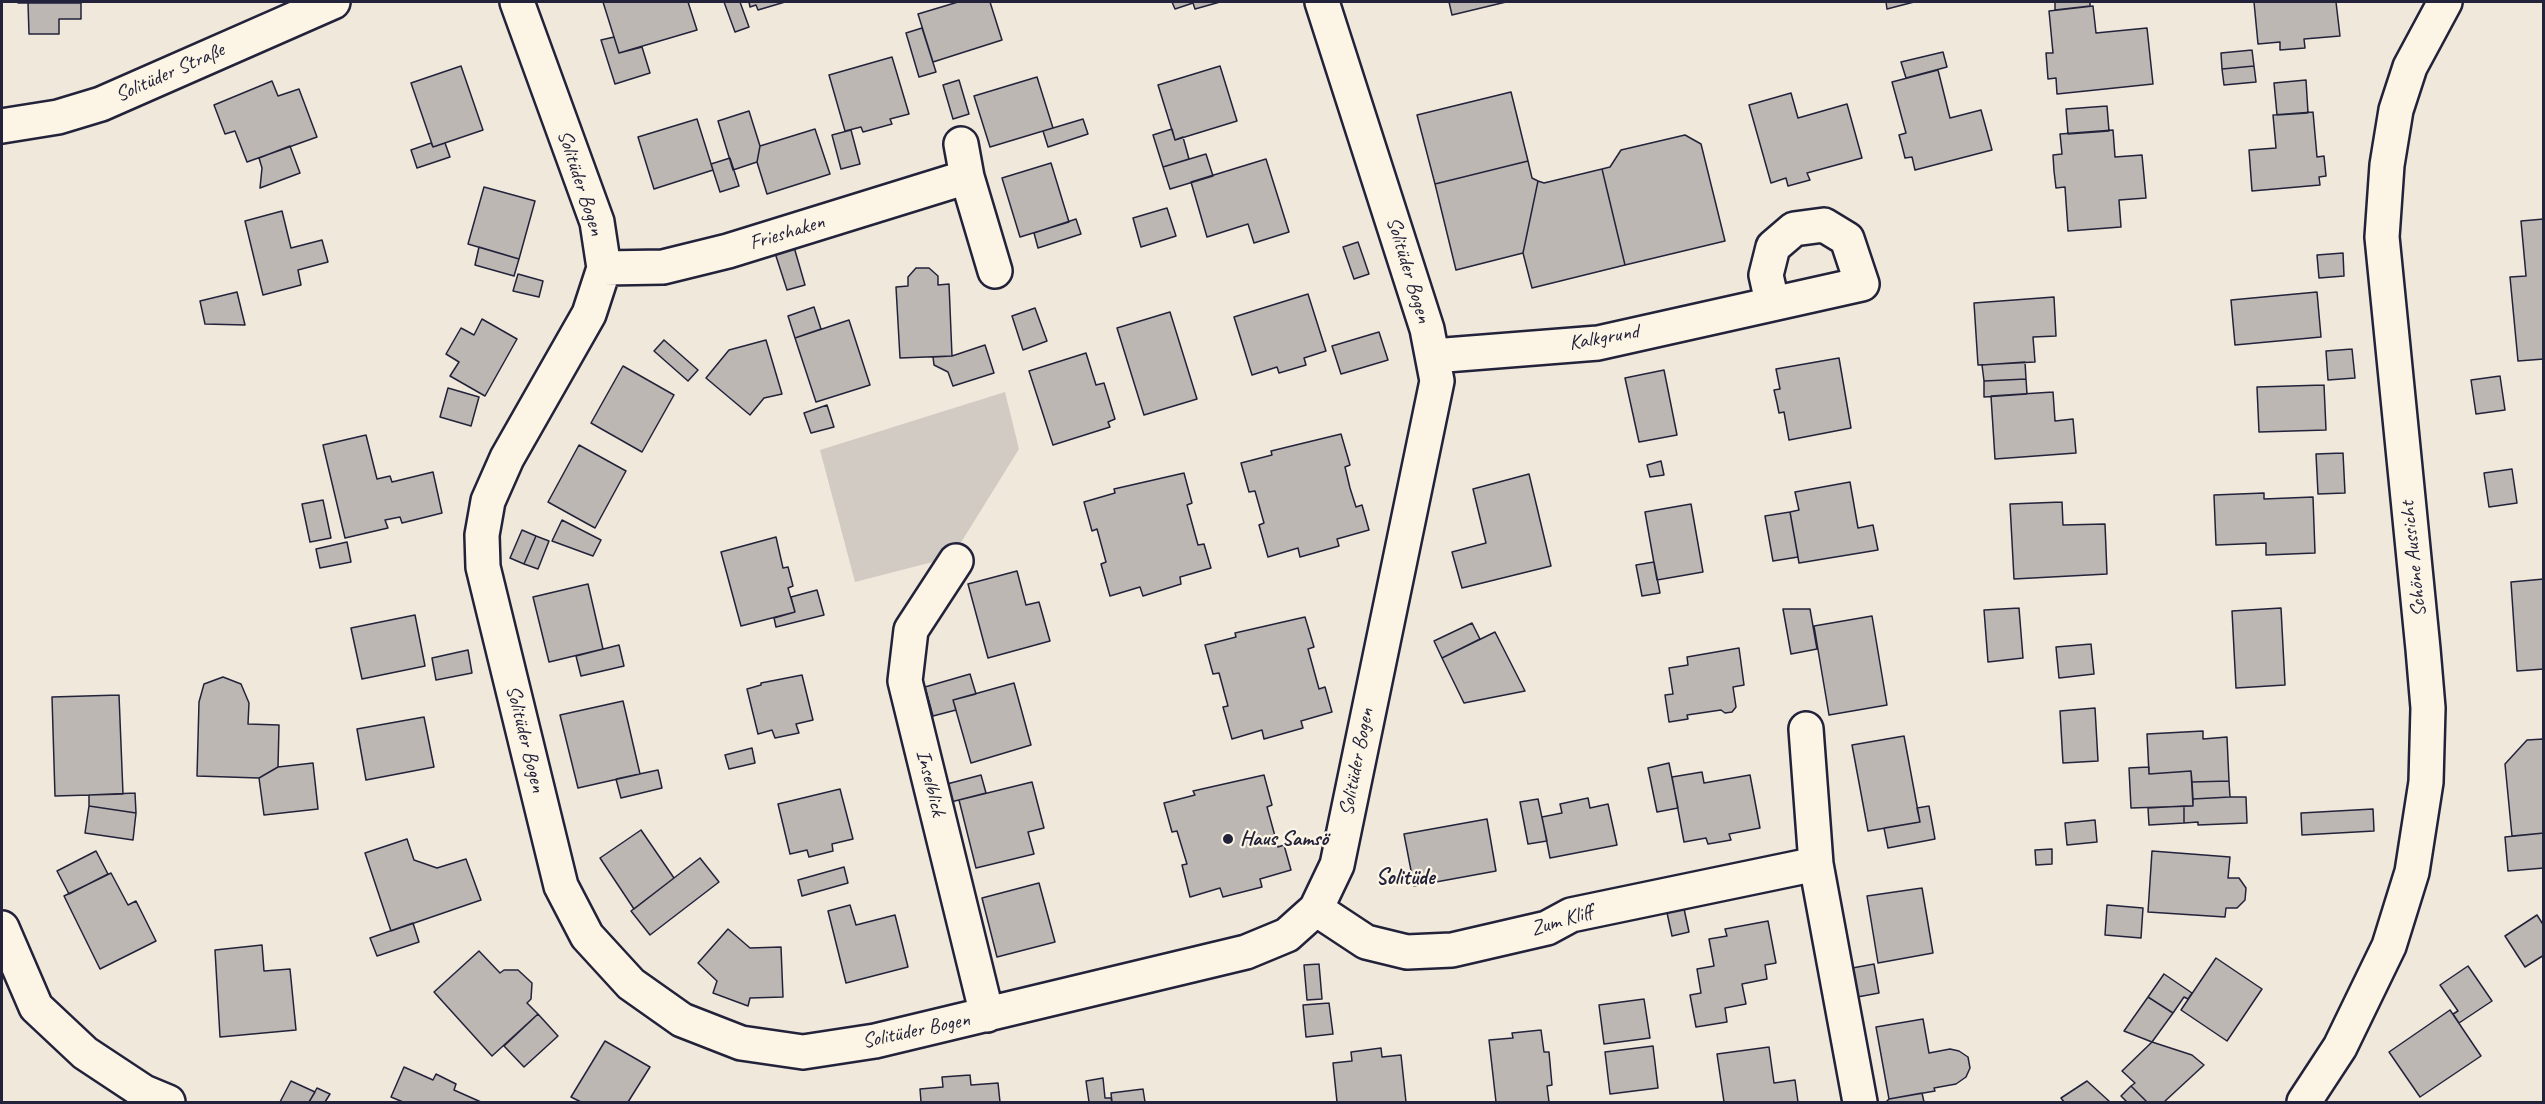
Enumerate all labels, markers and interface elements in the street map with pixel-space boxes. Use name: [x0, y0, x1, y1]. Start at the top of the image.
street label: Solitüder Straße: [112, 38, 228, 108]
street label: Solitüder Bogen: [551, 127, 609, 239]
street label: Frieshaken: [746, 210, 828, 256]
street label: Solitüder Bogen: [1380, 214, 1436, 326]
street label: Kalkgrund: [1567, 319, 1641, 357]
street label: Schöne Aussicht: [2395, 500, 2433, 618]
street label: Solitüder Bogen: [500, 683, 550, 795]
street label: Solitüder Bogen: [1334, 706, 1380, 818]
street label: Inselblick: [910, 747, 950, 819]
place label: Haus Samsö: [1240, 826, 1328, 852]
marker: Haus Samsö: [1221, 832, 1235, 846]
district label: Solitüde: [1376, 865, 1434, 891]
street label: Zum Kliff: [1528, 900, 1596, 942]
street label: Solitüder Bogen: [860, 1007, 972, 1055]

